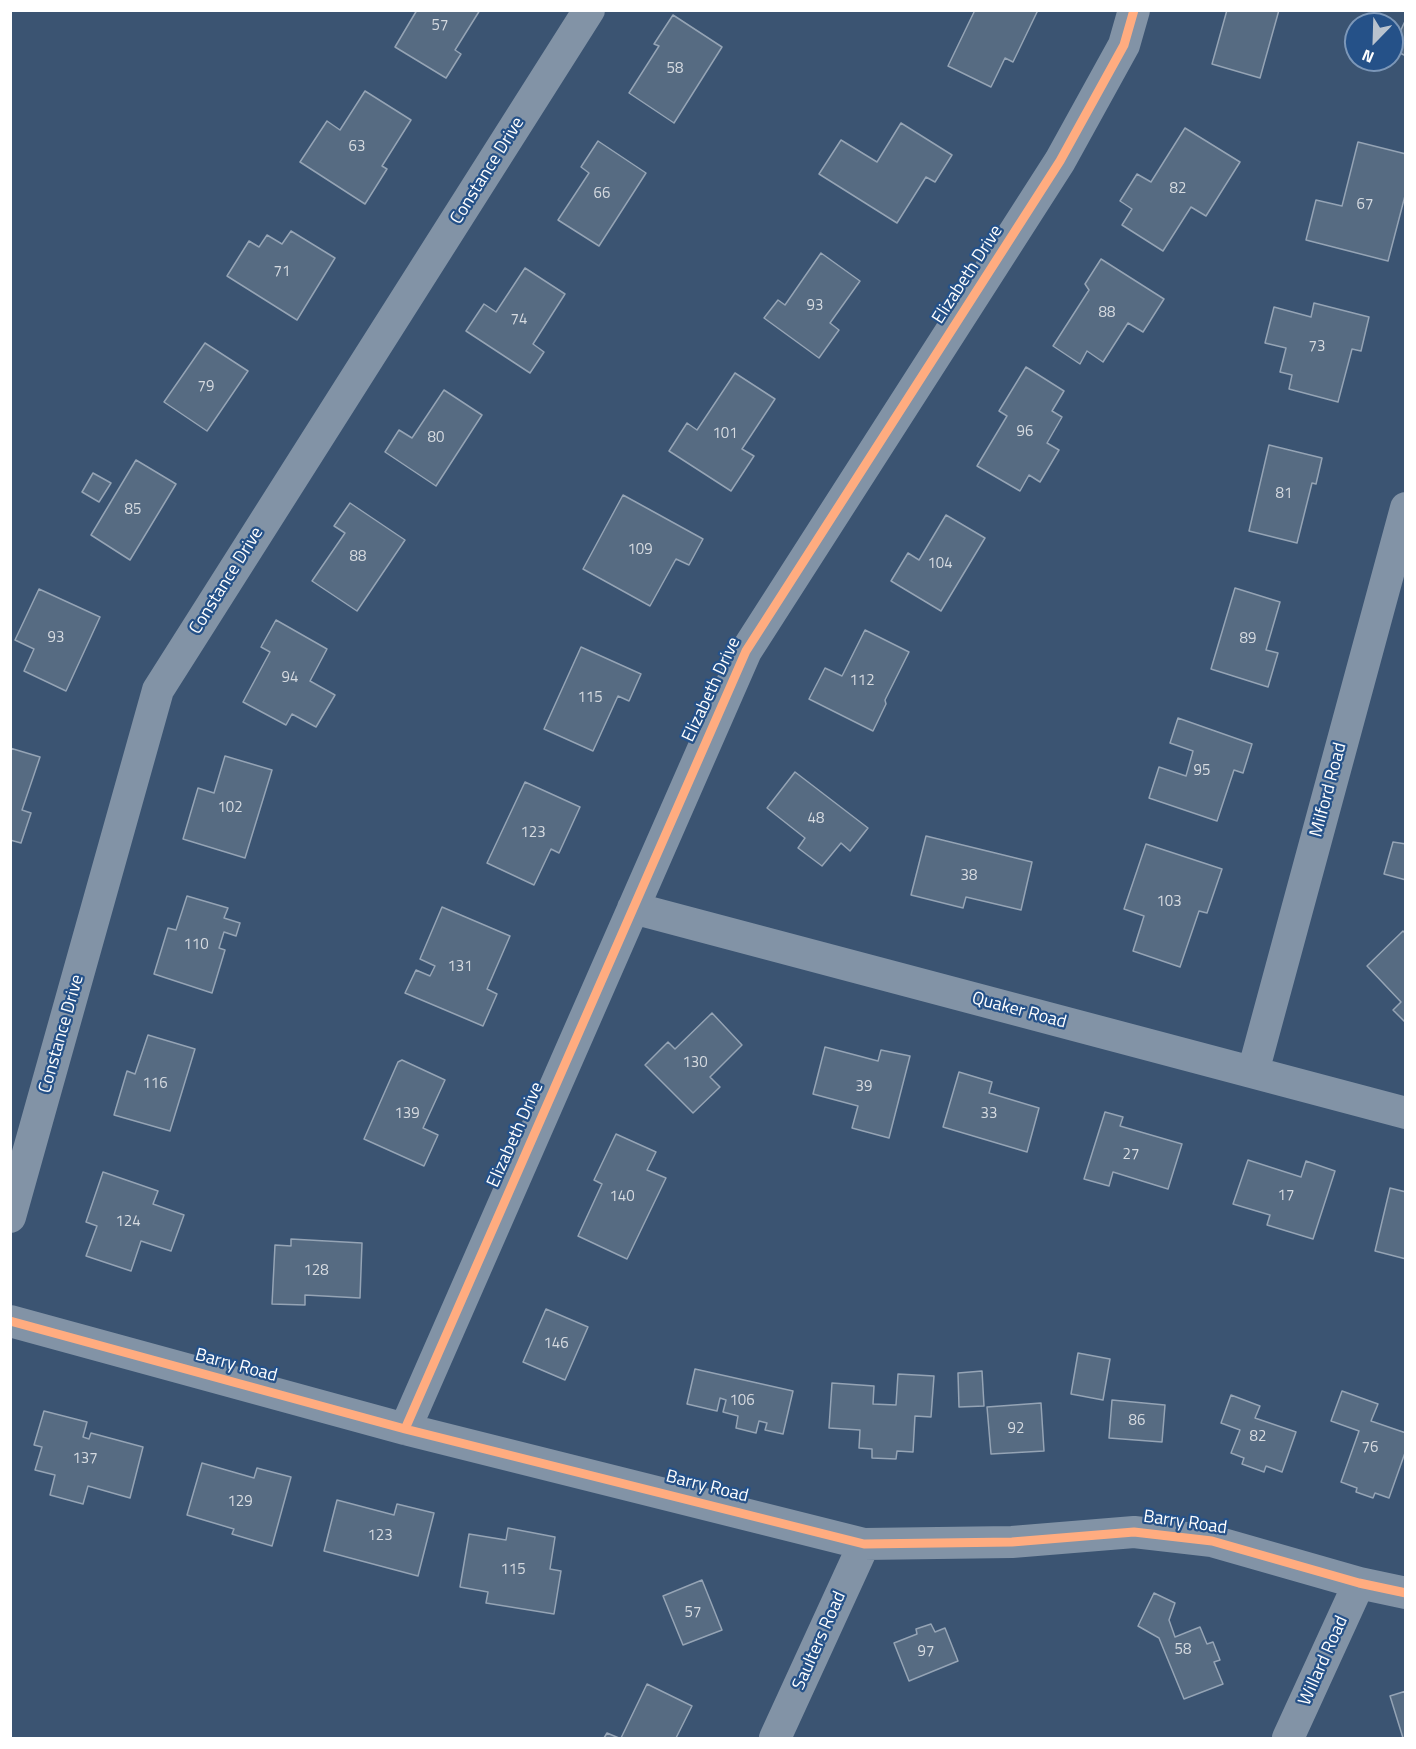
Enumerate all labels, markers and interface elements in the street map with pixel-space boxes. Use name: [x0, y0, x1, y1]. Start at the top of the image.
north arrow: [1344, 12, 1404, 72]
house number: 57: [432, 17, 448, 35]
text: N: [1358, 44, 1378, 70]
house number: 58: [667, 60, 683, 78]
street label: Constance Drive: [446, 113, 530, 229]
house number: 63: [349, 138, 365, 156]
house number: 82: [1170, 180, 1186, 198]
house number: 66: [594, 185, 610, 203]
house number: 67: [1357, 196, 1373, 214]
street label: Elizabeth Drive: [928, 222, 1008, 328]
house number: 71: [274, 263, 290, 281]
house number: 93: [807, 297, 823, 315]
house number: 88: [1099, 304, 1115, 322]
house number: 74: [511, 311, 527, 329]
house number: 73: [1309, 338, 1325, 356]
house number: 79: [198, 378, 214, 396]
house number: 96: [1017, 423, 1033, 441]
house number: 101: [712, 425, 738, 443]
house number: 80: [428, 429, 444, 447]
house number: 81: [1276, 485, 1292, 503]
house number: 85: [125, 501, 141, 519]
street label: Constance Drive: [185, 523, 269, 639]
house number: 109: [627, 541, 653, 559]
house number: 88: [350, 548, 366, 566]
house number: 104: [927, 555, 953, 573]
house number: 93: [48, 629, 64, 647]
house number: 89: [1240, 630, 1256, 648]
street label: Elizabeth Drive: [678, 634, 746, 746]
house number: 94: [282, 669, 298, 687]
house number: 112: [849, 672, 875, 690]
house number: 115: [577, 689, 603, 707]
street label: Milford Road: [1306, 740, 1352, 840]
house number: 95: [1194, 762, 1210, 780]
house number: 102: [217, 799, 243, 817]
house number: 48: [808, 810, 824, 828]
house number: 123: [520, 824, 546, 842]
house number: 38: [961, 867, 977, 885]
house number: 103: [1156, 893, 1182, 911]
house number: 110: [183, 936, 209, 954]
house number: 131: [447, 958, 473, 976]
street label: Constance Drive: [35, 972, 89, 1096]
street label: Quaker Road: [969, 988, 1069, 1034]
house number: 130: [682, 1054, 708, 1072]
house number: 116: [142, 1075, 168, 1093]
house number: 39: [856, 1078, 872, 1096]
street label: Elizabeth Drive: [483, 1079, 549, 1191]
house number: 139: [394, 1105, 420, 1123]
house number: 33: [981, 1105, 997, 1123]
house number: 27: [1123, 1146, 1139, 1164]
house number: 17: [1278, 1187, 1294, 1205]
house number: 140: [609, 1188, 635, 1206]
house number: 124: [115, 1213, 141, 1231]
house number: 128: [303, 1262, 329, 1280]
house number: 146: [543, 1335, 569, 1353]
street label: Barry Road: [193, 1345, 279, 1387]
house number: 106: [729, 1392, 755, 1410]
house number: 86: [1129, 1412, 1145, 1430]
house number: 92: [1008, 1420, 1024, 1438]
house number: 82: [1250, 1428, 1266, 1446]
house number: 76: [1362, 1439, 1378, 1457]
house number: 137: [72, 1450, 98, 1468]
street label: Barry Road: [664, 1466, 750, 1508]
house number: 129: [227, 1493, 253, 1511]
street label: Barry Road: [1142, 1506, 1228, 1540]
house number: 123: [367, 1527, 393, 1545]
house number: 115: [500, 1561, 526, 1579]
street label: Saulters Road: [789, 1588, 851, 1694]
house number: 57: [685, 1604, 701, 1622]
street label: Willard Road: [1295, 1613, 1353, 1709]
house number: 58: [1175, 1641, 1191, 1659]
house number: 97: [918, 1643, 934, 1661]

